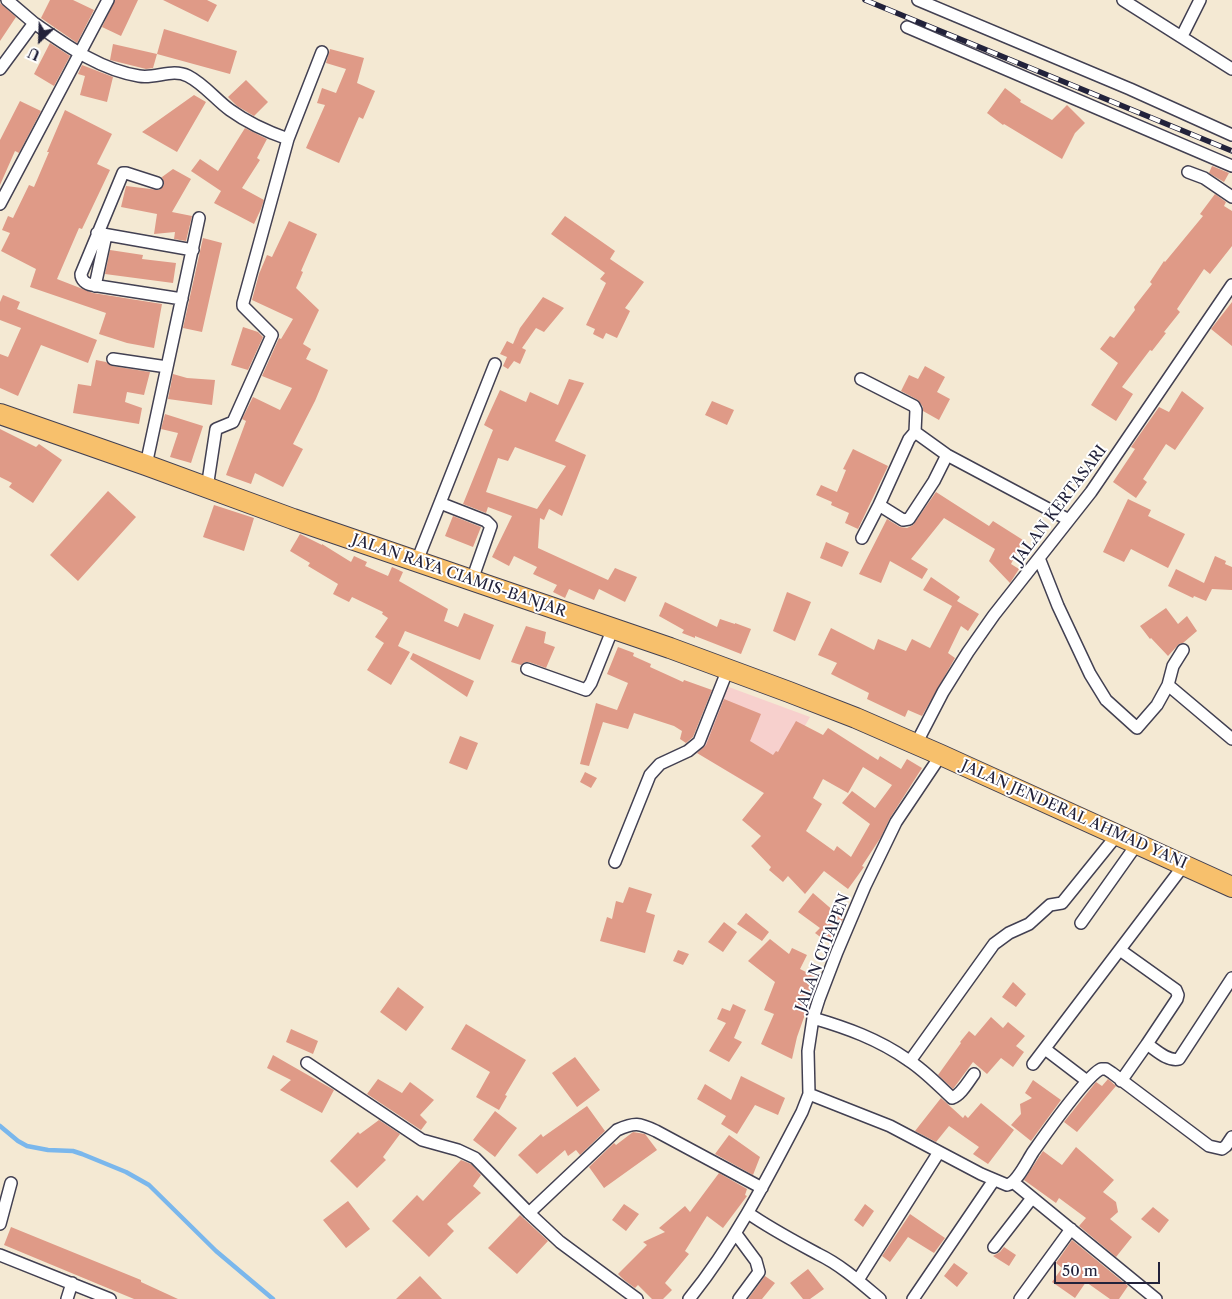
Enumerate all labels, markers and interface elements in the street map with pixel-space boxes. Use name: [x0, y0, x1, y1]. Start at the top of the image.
north arrow: [15, 15, 65, 65]
text: U: [25, 43, 43, 64]
street label: JALAN KERTASARI: [1009, 442, 1111, 568]
street label: JALAN RAYA CIAMIS-BANJAR: [350, 531, 568, 621]
street label: JALAN JENDERAL AHMAD YANI: [958, 757, 1190, 873]
street label: JALAN CITAPEN: [792, 892, 854, 1014]
scale bar: [1057, 1252, 1163, 1284]
text: 50 m: [1062, 1261, 1098, 1280]

